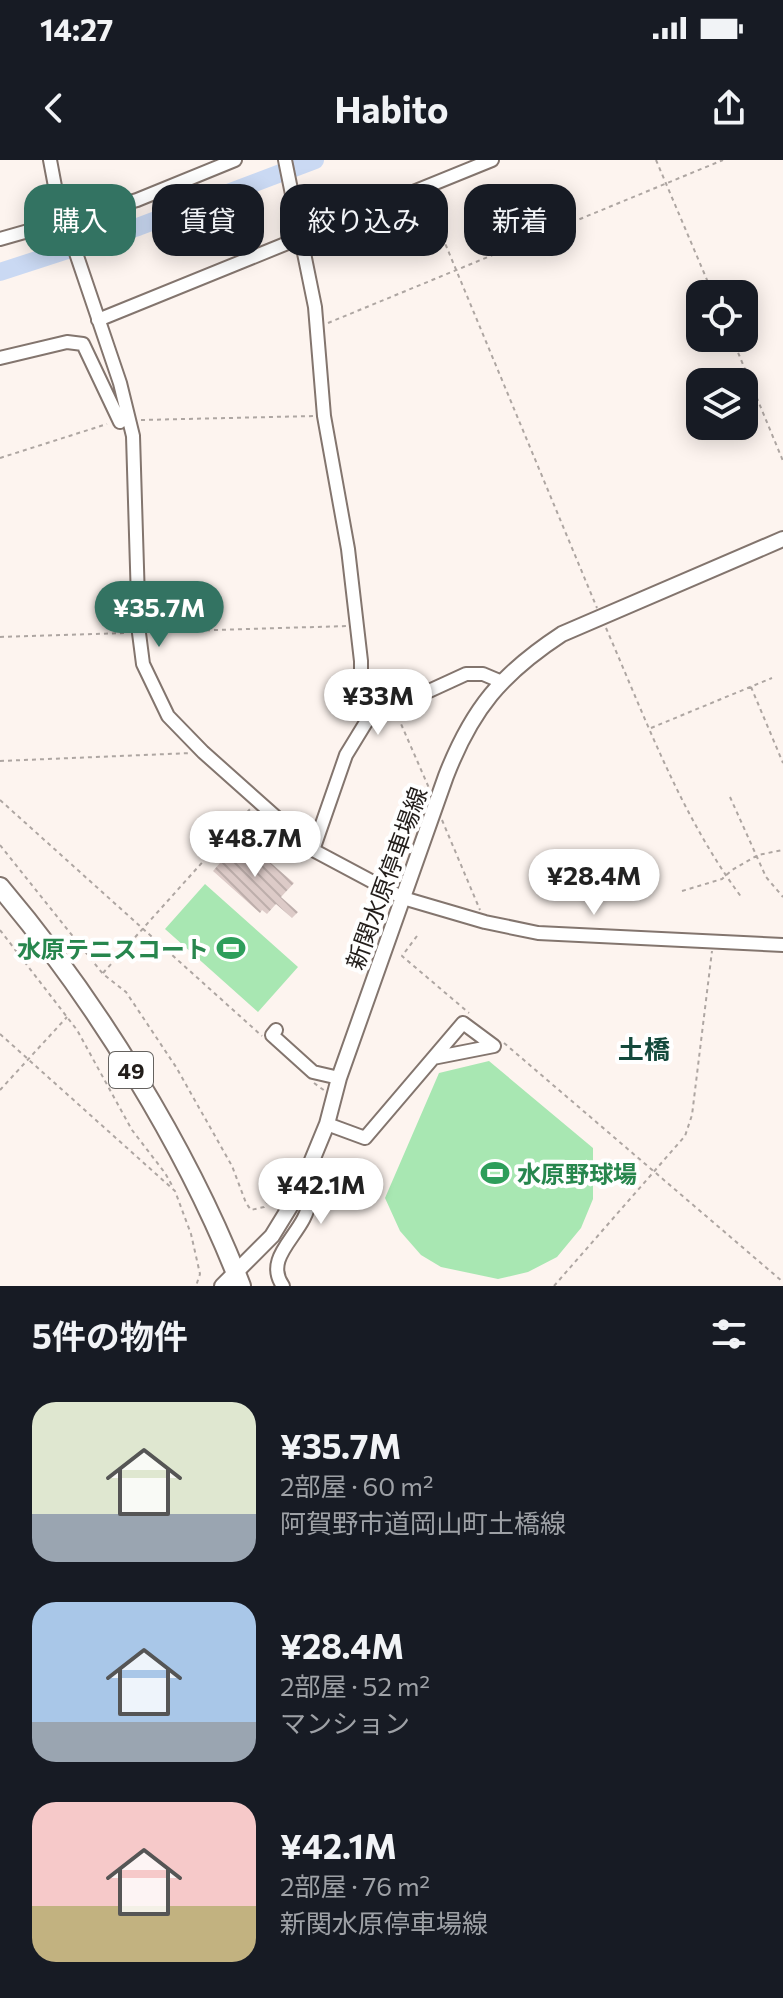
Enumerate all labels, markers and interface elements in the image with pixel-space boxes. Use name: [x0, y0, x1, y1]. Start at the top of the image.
text: 14:27: [40, 10, 113, 47]
icon: back: [32, 86, 76, 130]
text: Habito: [335, 86, 448, 130]
icon: share: [707, 86, 751, 130]
chip: 購入: [24, 184, 136, 256]
chip: 賃貸: [152, 184, 264, 256]
chip: 絞り込み: [280, 184, 448, 256]
chip: 新着: [464, 184, 576, 256]
map controls: [686, 280, 758, 440]
button: locate: [686, 280, 758, 352]
button: layers: [686, 368, 758, 440]
pin: ¥35.7M: [94, 581, 224, 649]
text: ¥35.7M: [113, 591, 205, 622]
pin: ¥33M: [331, 669, 425, 737]
text: ¥33M: [342, 679, 414, 710]
street label: 新関水原停車場線: [340, 783, 432, 973]
pin: ¥48.7M: [190, 811, 320, 879]
text: ¥48.7M: [208, 821, 302, 852]
pin: ¥28.4M: [529, 849, 659, 917]
text: ¥28.4M: [547, 859, 641, 890]
sports icon: 水原テニスコート: [216, 933, 246, 963]
place label: 水原テニスコート: [17, 934, 209, 963]
district label: 土橋: [618, 1033, 670, 1064]
road number: 49: [109, 1052, 153, 1088]
pin: ¥42.1M: [256, 1158, 386, 1226]
sports icon: 水原野球場: [480, 1158, 510, 1188]
place label: 水原野球場: [517, 1159, 637, 1188]
text: ¥42.1M: [276, 1168, 366, 1199]
icon: filters: [707, 1312, 751, 1356]
text: 5件の物件: [32, 1314, 188, 1356]
text: ¥35.7M: [280, 1424, 401, 1466]
icon: home: [96, 1434, 192, 1530]
text: 2部屋 · 60 m²: [280, 1470, 433, 1501]
text: 阿賀野市道岡山町土橋線: [280, 1507, 566, 1538]
text: ¥28.4M: [280, 1624, 404, 1666]
icon: home: [96, 1634, 192, 1730]
text: 2部屋 · 52 m²: [280, 1670, 430, 1701]
text: マンション: [280, 1707, 410, 1738]
text: ¥42.1M: [280, 1824, 397, 1866]
icon: home: [96, 1834, 192, 1930]
text: 2部屋 · 76 m²: [280, 1870, 430, 1901]
text: 新関水原停車場線: [280, 1907, 488, 1938]

